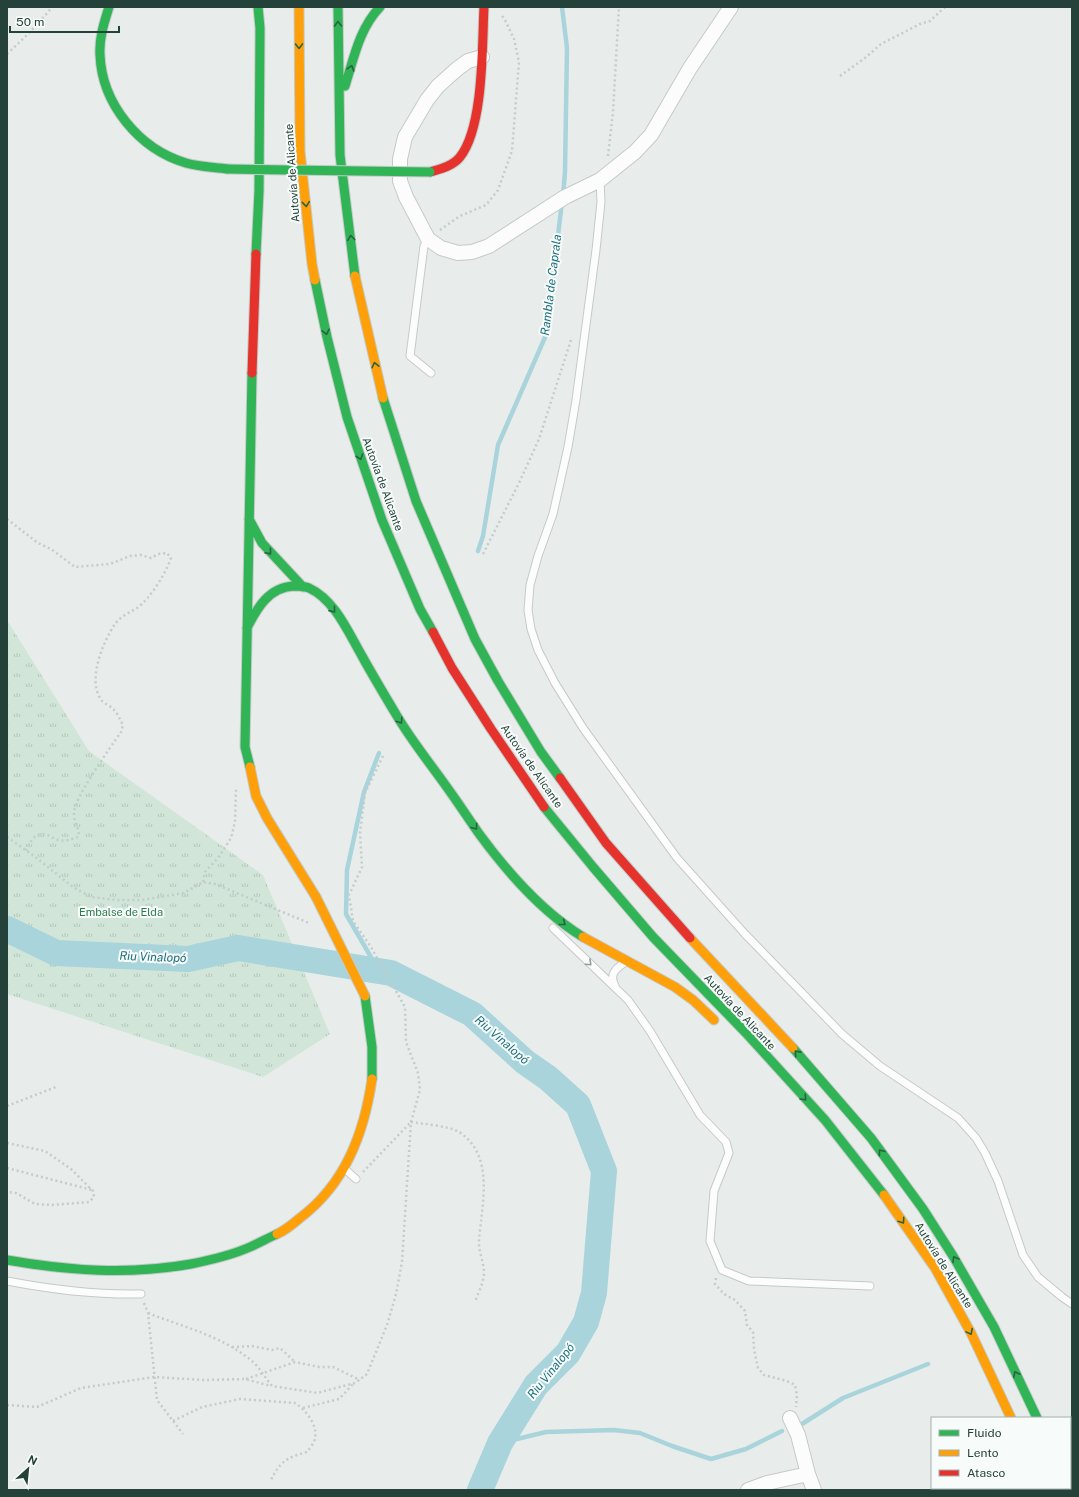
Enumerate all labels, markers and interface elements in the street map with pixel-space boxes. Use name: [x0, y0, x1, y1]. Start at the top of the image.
scale bar: [10, 8, 119, 34]
text: 50 m: [16, 15, 44, 29]
one-way arrow: [334, 21, 342, 27]
one-way arrow: [295, 43, 303, 49]
one-way arrow: [346, 64, 355, 71]
street label: Autovía de Alicante: [283, 123, 301, 223]
one-way arrow: [301, 201, 310, 207]
water label: Rambla de Caprala: [538, 234, 564, 336]
one-way arrow: [347, 235, 356, 241]
one-way arrow: [322, 329, 330, 335]
one-way arrow: [372, 362, 380, 368]
street label: Autovía de Alicante: [360, 436, 406, 532]
one-way arrow: [356, 454, 364, 461]
one-way arrow: [265, 547, 272, 555]
one-way arrow: [329, 605, 336, 612]
one-way arrow: [396, 717, 403, 724]
street label: Autovía de Alicante: [499, 722, 565, 810]
one-way arrow: [470, 823, 477, 830]
park label: Embalse de Elda: [79, 906, 163, 918]
one-way arrow: [558, 918, 565, 925]
water label: Riu Vinalopó: [119, 949, 187, 965]
one-way arrow: [584, 958, 592, 966]
street label: Autovía de Alicante: [702, 972, 778, 1052]
water label: Riu Vinalopó: [472, 1013, 532, 1068]
one-way arrow: [794, 1050, 802, 1058]
one-way arrow: [800, 1093, 807, 1101]
one-way arrow: [879, 1149, 886, 1156]
one-way arrow: [897, 1217, 905, 1224]
street label: Autovía de Alicante: [913, 1220, 975, 1310]
one-way arrow: [953, 1256, 960, 1263]
one-way arrow: [965, 1327, 973, 1335]
water label: Riu Vinalopó: [524, 1340, 578, 1401]
one-way arrow: [1013, 1370, 1021, 1378]
legend: [931, 1417, 1071, 1489]
text: Fluido: [967, 1426, 1002, 1440]
text: Lento: [967, 1446, 999, 1460]
north arrow: [8, 1449, 48, 1489]
text: N: [26, 1453, 39, 1467]
text: Atasco: [967, 1466, 1006, 1480]

